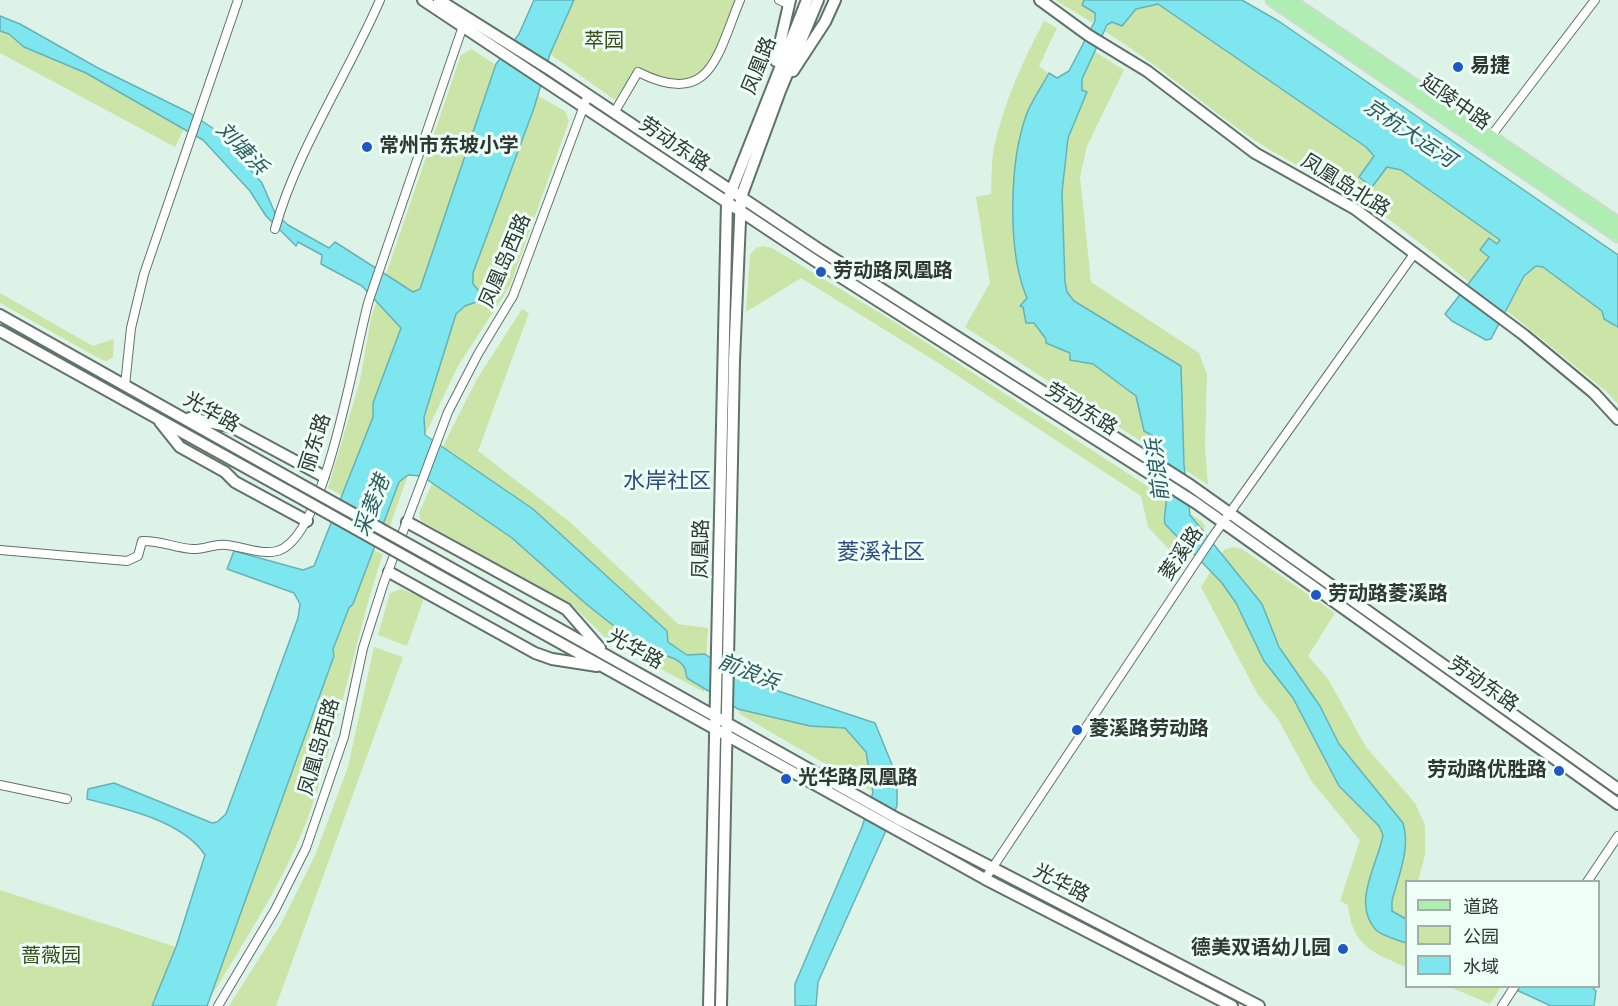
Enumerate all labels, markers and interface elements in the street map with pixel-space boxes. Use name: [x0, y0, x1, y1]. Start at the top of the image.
park label: 萃园: [584, 30, 624, 54]
street label: 凤凰路: [738, 34, 782, 98]
place label: 易捷: [1470, 55, 1510, 79]
marker: 易捷: [1451, 60, 1465, 74]
street label: 延陵中路: [1415, 70, 1495, 136]
water label: 京杭大运河: [1358, 94, 1460, 174]
street label: 劳动东路: [634, 113, 714, 177]
water label: 刘塘浜: [210, 118, 272, 180]
place label: 常州市东坡小学: [379, 135, 519, 159]
marker: 常州市东坡小学: [360, 140, 374, 154]
street label: 凤凰岛北路: [1296, 149, 1394, 223]
street label: 凤凰岛西路: [475, 210, 537, 312]
place label: 劳动路凤凰路: [833, 260, 953, 284]
marker: 劳动路凤凰路: [814, 265, 828, 279]
street label: 劳动东路: [1041, 379, 1121, 441]
street label: 光华路: [179, 388, 243, 438]
street label: 丽东路: [295, 411, 337, 475]
water label: 前浪浜: [1143, 437, 1175, 503]
district label: 水岸社区: [623, 469, 711, 495]
water label: 采菱港: [350, 472, 396, 540]
street label: 凤凰路: [689, 519, 715, 579]
street label: 菱溪路: [1155, 522, 1209, 586]
district label: 菱溪社区: [837, 540, 925, 566]
place label: 劳动路菱溪路: [1328, 583, 1448, 607]
marker: 劳动路菱溪路: [1309, 588, 1323, 602]
street label: 光华路: [603, 625, 667, 675]
water label: 前浪浜: [714, 650, 782, 696]
street label: 劳动东路: [1443, 652, 1523, 718]
street label: 凤凰岛西路: [295, 696, 345, 798]
place label: 菱溪路劳动路: [1089, 718, 1209, 742]
marker: 菱溪路劳动路: [1070, 723, 1084, 737]
place label: 劳动路优胜路: [1427, 759, 1547, 783]
marker: 劳动路优胜路: [1552, 764, 1566, 778]
place label: 光华路凤凰路: [798, 767, 918, 791]
marker: 光华路凤凰路: [779, 772, 793, 786]
street label: 光华路: [1029, 860, 1093, 908]
legend: [1405, 880, 1600, 988]
text: 道路: [1463, 896, 1499, 918]
text: 公园: [1463, 926, 1499, 948]
place label: 德美双语幼儿园: [1191, 937, 1331, 961]
marker: 德美双语幼儿园: [1336, 942, 1350, 956]
park label: 蔷薇园: [21, 945, 81, 969]
text: 水域: [1463, 956, 1499, 978]

